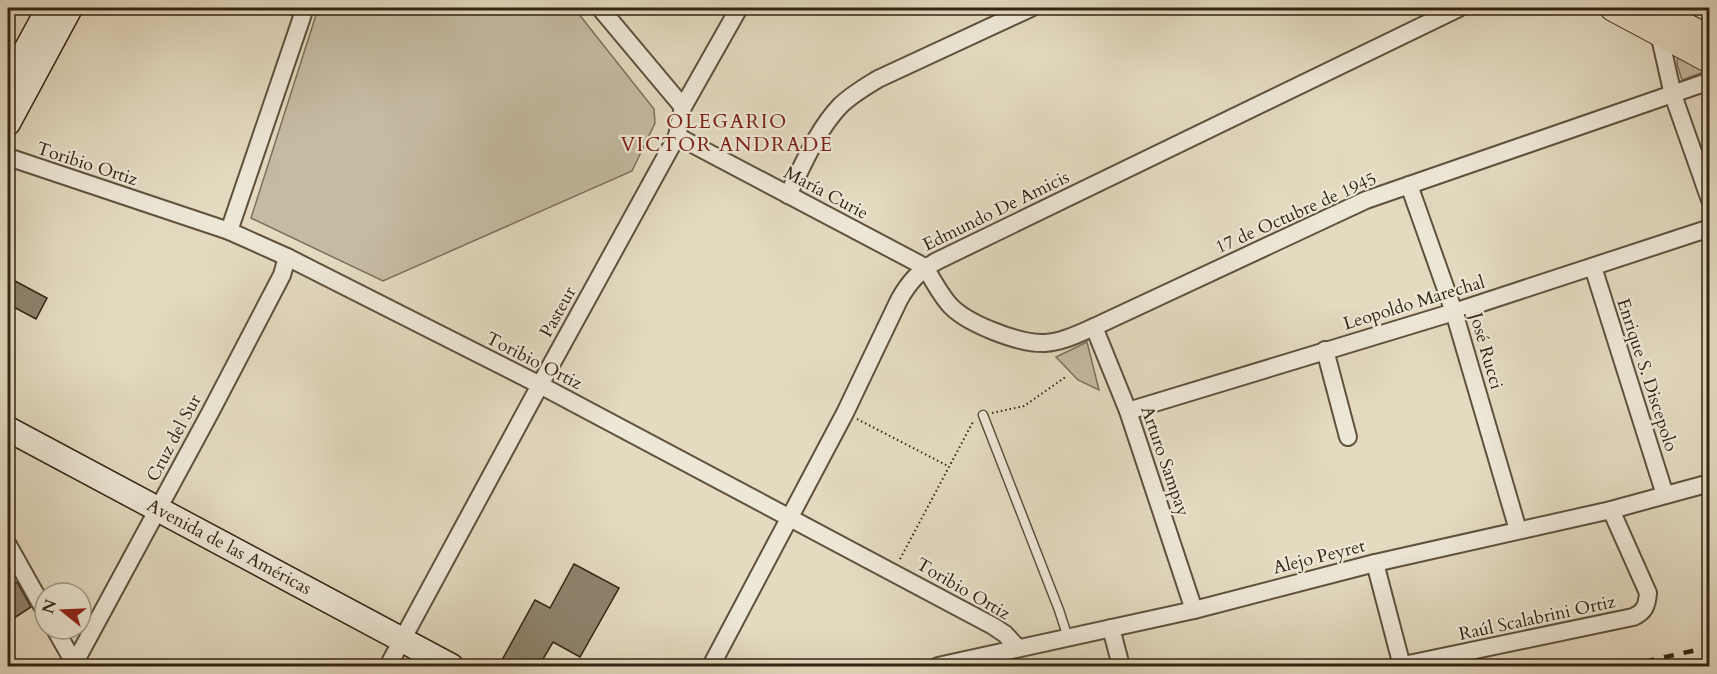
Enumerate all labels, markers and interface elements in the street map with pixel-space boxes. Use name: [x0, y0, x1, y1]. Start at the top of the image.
district label: OLEGARIO VICTOR ANDRADE: [620, 108, 834, 158]
street label: Toribio Ortiz: [33, 136, 141, 192]
street label: María Curie: [779, 160, 873, 226]
street label: Edmundo De Amicis: [919, 165, 1073, 257]
street label: 17 de Octubre de 1945: [1211, 166, 1381, 260]
street label: Leopoldo Marechal: [1340, 269, 1488, 336]
street label: Pasteur: [534, 282, 582, 342]
street label: Enrique S. Discepolo: [1610, 295, 1684, 455]
street label: José Rucci: [1462, 307, 1509, 392]
street label: Toribio Ortiz: [482, 326, 586, 396]
street label: Cruz del Sur: [140, 389, 208, 486]
street label: Arturo Sampay: [1134, 403, 1196, 520]
street label: Avenida de las Américas: [142, 493, 316, 601]
street label: Alejo Peyret: [1270, 533, 1368, 580]
street label: Toribio Ortiz: [911, 552, 1015, 626]
north arrow: [33, 581, 93, 641]
street label: Raúl Scalabrini Ortiz: [1457, 589, 1617, 647]
text: N: [37, 597, 62, 617]

